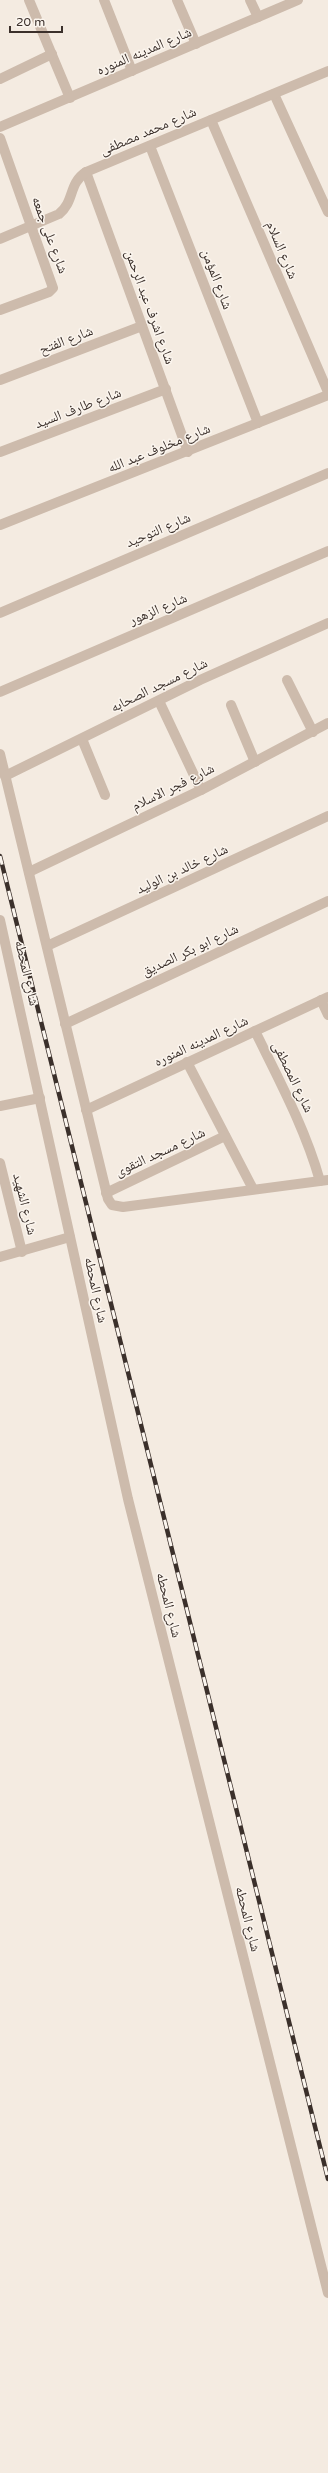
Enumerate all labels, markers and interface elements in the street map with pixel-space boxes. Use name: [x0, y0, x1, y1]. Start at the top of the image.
scale bar: [10, 8, 62, 34]
text: 20 m: [16, 15, 45, 29]
street label: شارع المدينه المنوره: [94, 23, 195, 80]
street label: شارع محمد مصطفى: [97, 103, 199, 160]
street label: شارع على جمعه: [27, 194, 72, 276]
street label: شارع السلام: [261, 218, 302, 282]
street label: شارع المؤمن: [197, 246, 236, 312]
street label: شارع اشرف عبد الرحمن: [121, 248, 179, 367]
street label: شارع الفتح: [37, 322, 96, 359]
street label: شارع طارف السيد: [32, 384, 124, 433]
street label: شارع مخلوف عبد الله: [105, 420, 213, 477]
street label: شارع التوحيد: [123, 509, 193, 552]
street label: شارع الزهور: [126, 589, 190, 630]
street label: شارع مسجد الصحابه: [108, 654, 211, 717]
street label: شارع فجر الاسلام: [129, 760, 218, 815]
street label: شارع خالد بن الوليد: [133, 840, 231, 899]
street label: شارع ابو بكر الصديق: [139, 920, 242, 981]
street label: شارع المحطه: [10, 939, 43, 1008]
street label: شارع المدينه المنوره: [151, 1012, 251, 1071]
street label: شارع المصطفى: [268, 1039, 318, 1116]
street label: شارع مسجد التقوى: [112, 1124, 208, 1181]
street label: شارع الشهيد: [8, 1171, 41, 1237]
street label: شارع المحطه: [80, 1256, 111, 1325]
street label: شارع المحطه: [152, 1571, 185, 1640]
street label: شارع المحطه: [231, 1885, 264, 1954]

